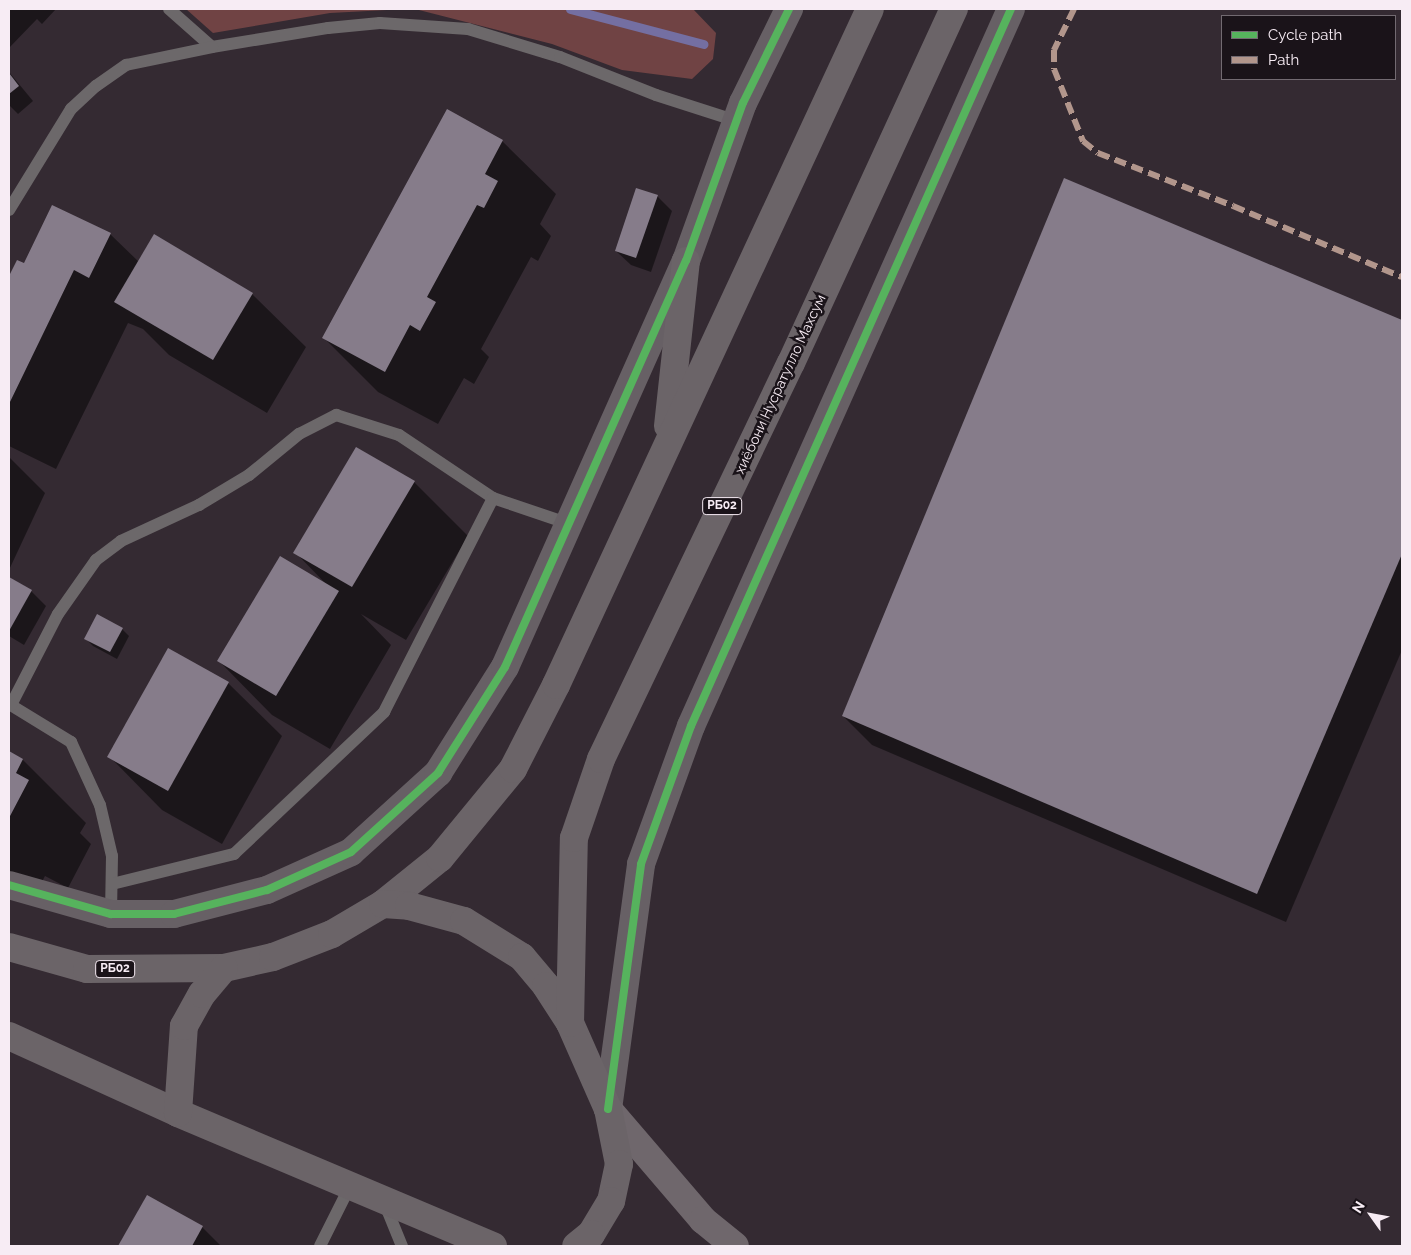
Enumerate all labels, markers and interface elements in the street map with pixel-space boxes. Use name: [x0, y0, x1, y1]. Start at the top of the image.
legend: [1221, 15, 1396, 80]
text: Cycle path: [1268, 26, 1342, 44]
text: Path: [1268, 51, 1299, 69]
street label: хиёбони Нусратулло Махсум: [731, 292, 829, 476]
road number: РБ02: [702, 496, 742, 516]
road number: РБ02: [95, 960, 135, 979]
north arrow: [1346, 1190, 1396, 1240]
text: N: [1349, 1198, 1368, 1216]

